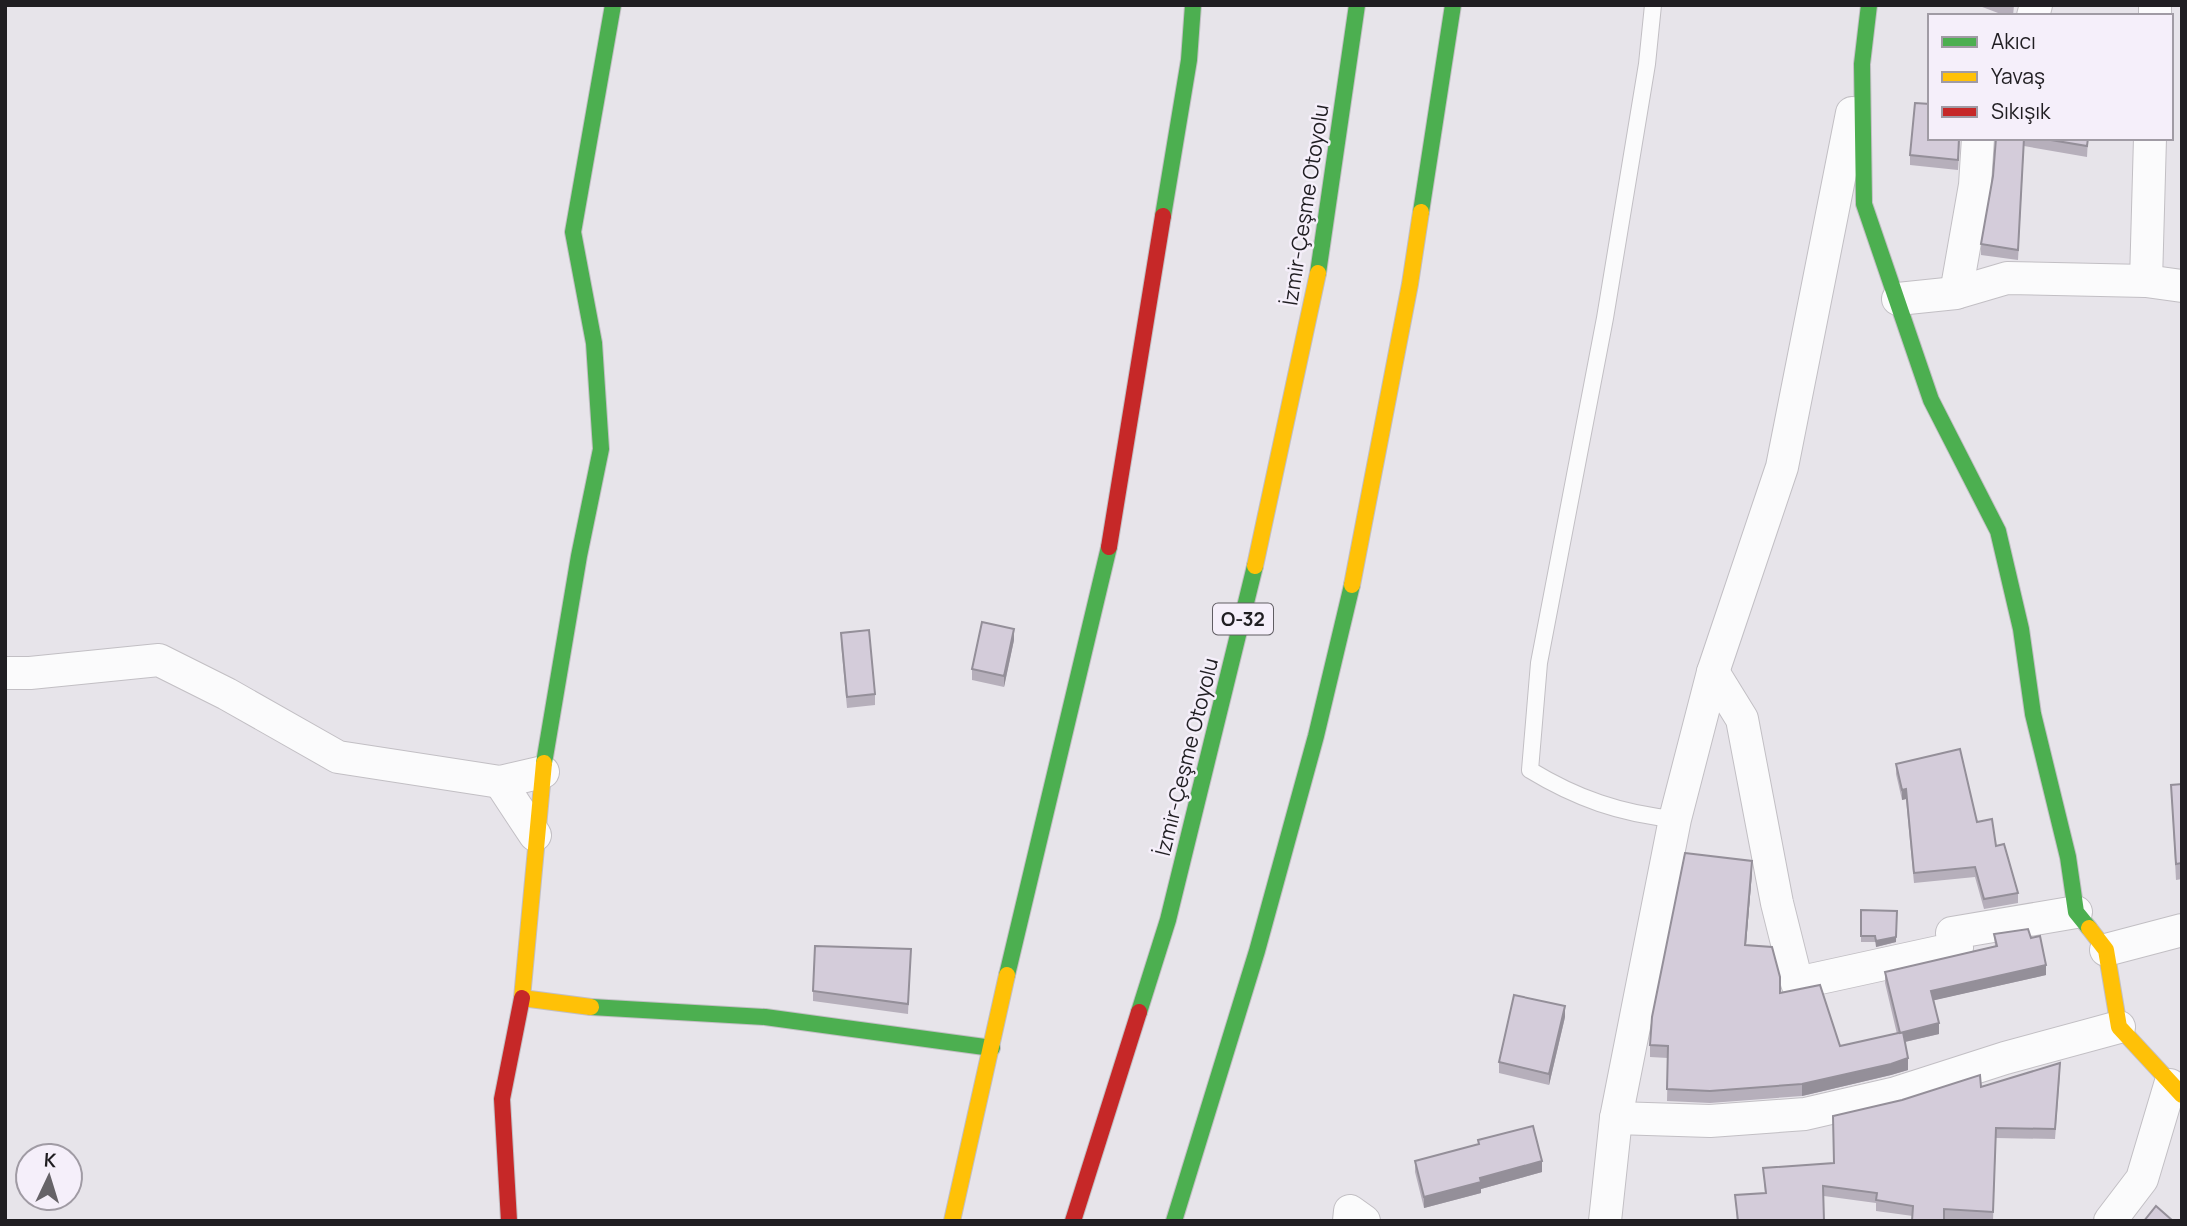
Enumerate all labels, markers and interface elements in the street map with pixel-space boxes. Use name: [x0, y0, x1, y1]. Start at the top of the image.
legend: [1928, 14, 2173, 140]
text: Akıcı: [1991, 27, 2036, 55]
text: Yavaş: [1991, 62, 2045, 90]
text: Sıkışık: [1991, 97, 2051, 125]
street label: İzmir-Çeşme Otoyolu: [1275, 102, 1335, 307]
road number: O-32: [1213, 604, 1273, 634]
street label: İzmir-Çeşme Otoyolu: [1148, 655, 1224, 859]
north arrow: [14, 1142, 84, 1212]
text: K: [43, 1147, 58, 1173]

